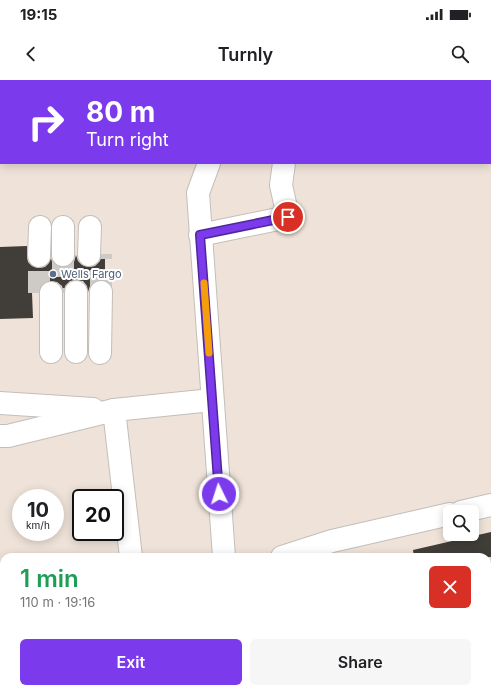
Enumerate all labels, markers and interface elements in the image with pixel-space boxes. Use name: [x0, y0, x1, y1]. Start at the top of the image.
text: 19:15: [20, 5, 57, 24]
icon: back: [20, 43, 42, 65]
icon: search: [449, 43, 471, 65]
text: Turnly: [218, 44, 273, 65]
text: 80 m: [86, 95, 155, 129]
icon: right: [20, 96, 72, 148]
text: Turn right: [86, 129, 169, 150]
pin: [271, 200, 305, 234]
icon: arrive: [277, 206, 299, 228]
place label: Wells Fargo: [61, 267, 122, 281]
marker: Wells Fargo: [48, 269, 58, 279]
position arrow: [198, 473, 240, 515]
speed limit sign: 20: [72, 489, 124, 541]
text: 10: [27, 498, 49, 522]
map controls: [443, 505, 479, 541]
button: search: [443, 505, 479, 541]
text: km/h: [26, 519, 50, 531]
text: 1 min: [20, 564, 79, 593]
button: close: [429, 566, 471, 608]
text: 110 m · 19:16: [20, 594, 95, 610]
button: Exit: [20, 639, 242, 685]
button: Share: [250, 639, 471, 685]

